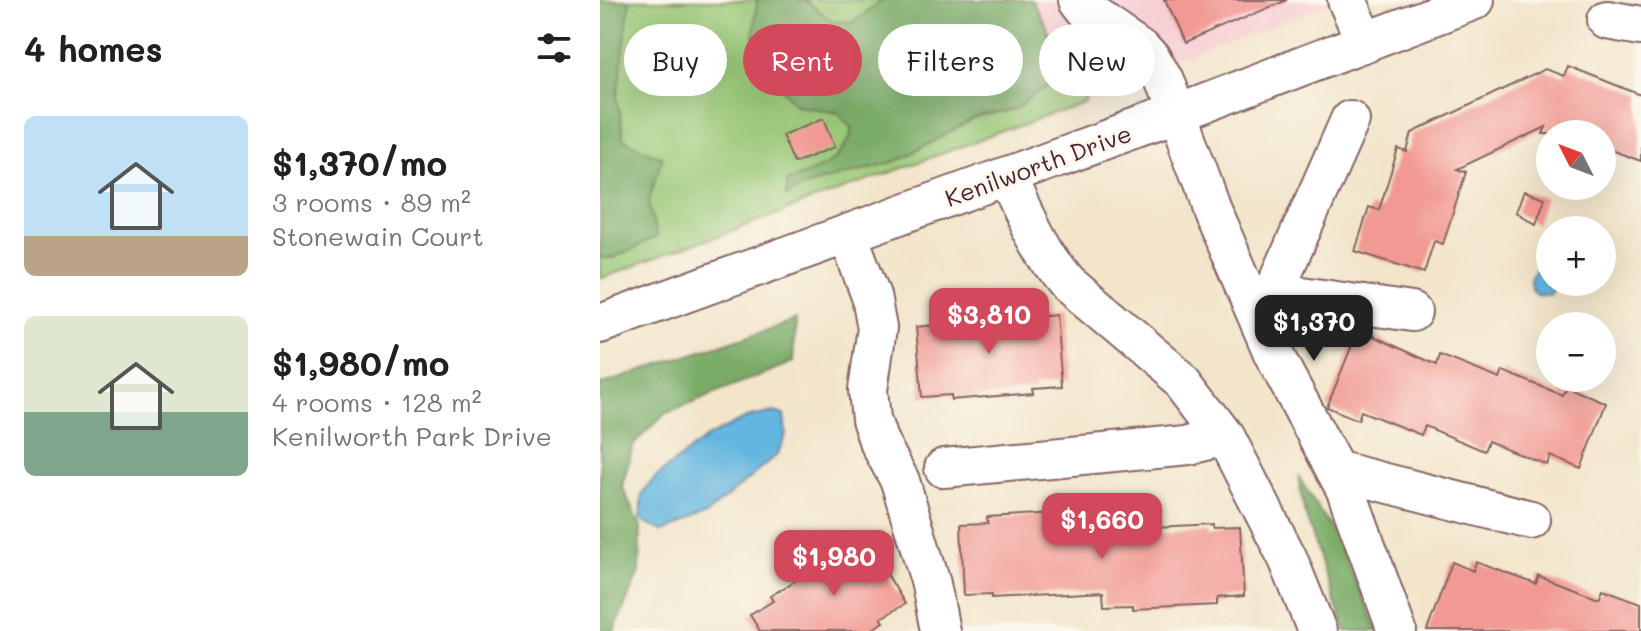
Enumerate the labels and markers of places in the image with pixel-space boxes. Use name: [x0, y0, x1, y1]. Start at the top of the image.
pin: $3,810: [924, 288, 1054, 356]
pin: $1,370: [1249, 295, 1379, 363]
pin: $1,660: [1037, 493, 1167, 561]
pin: $1,980: [769, 530, 899, 598]

